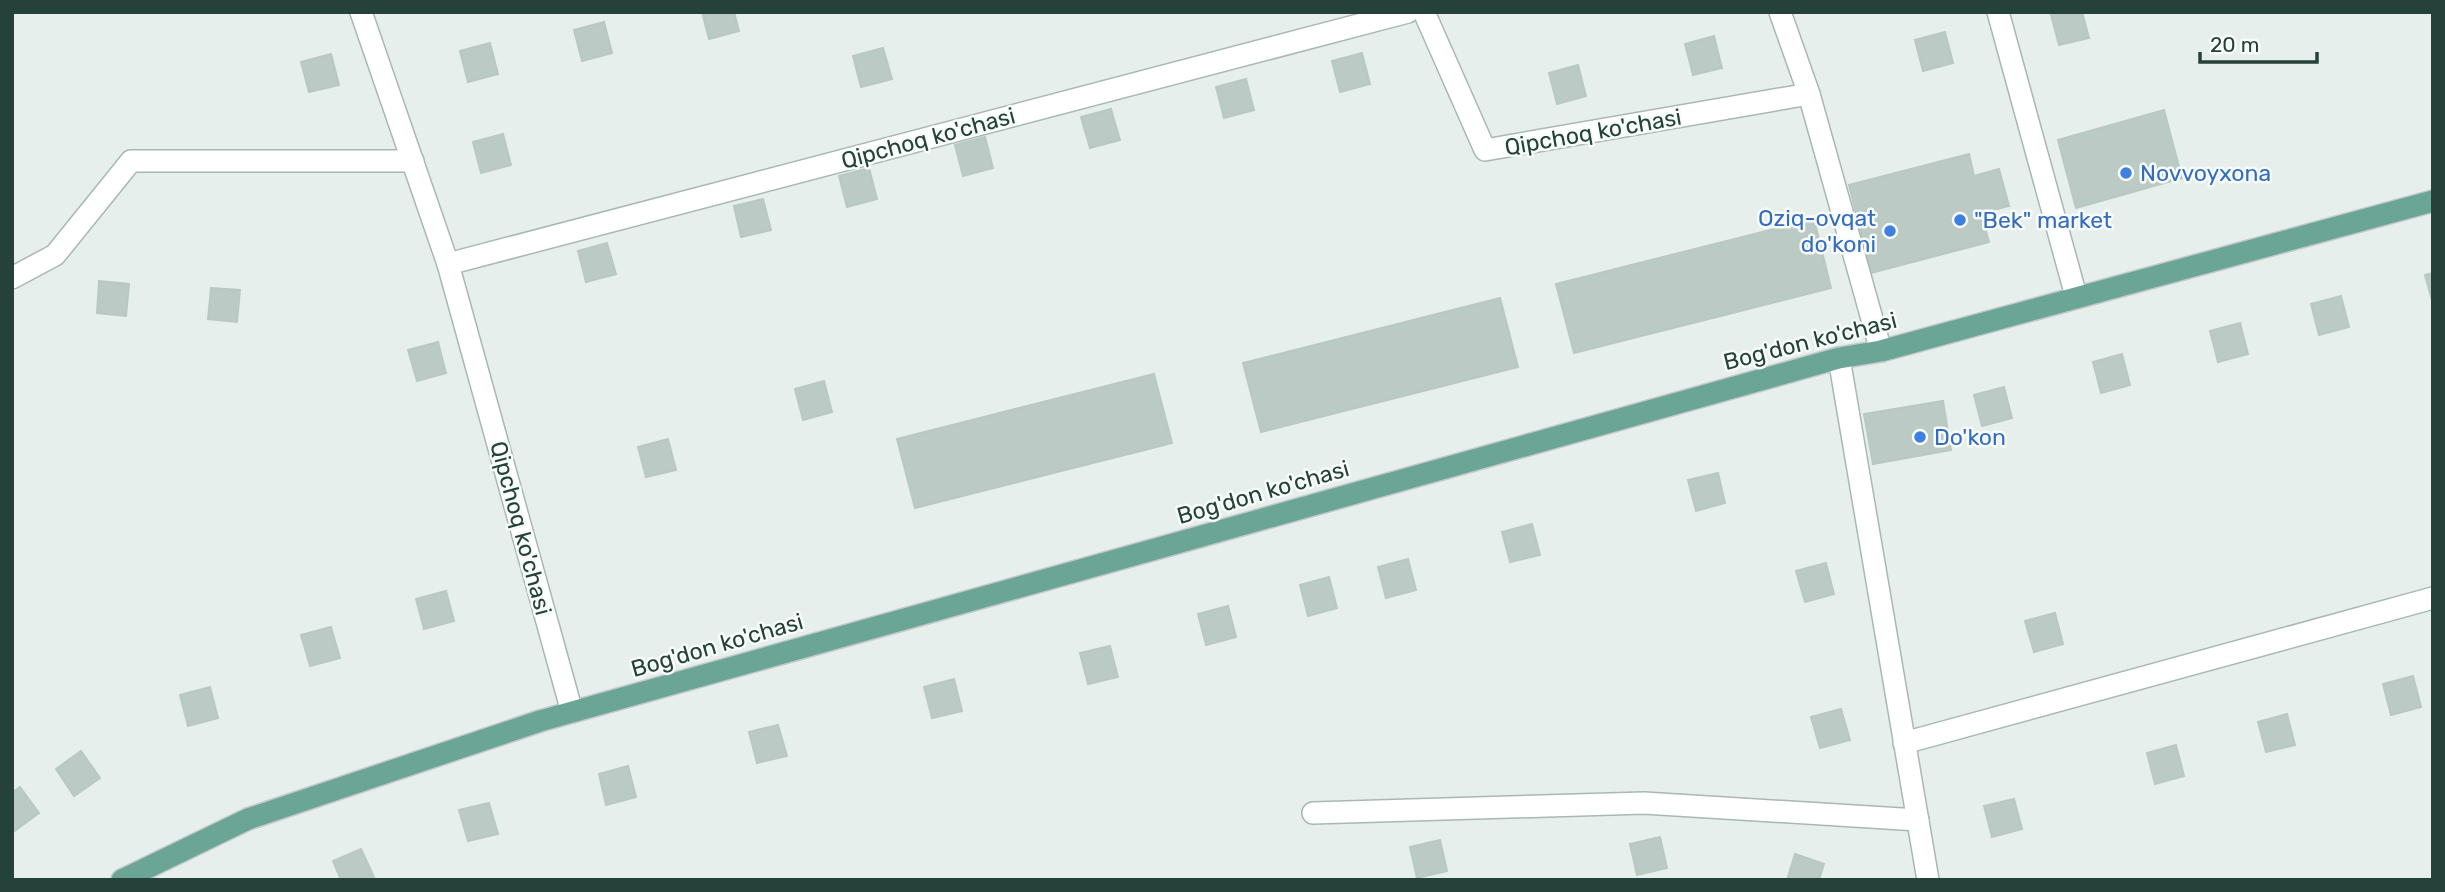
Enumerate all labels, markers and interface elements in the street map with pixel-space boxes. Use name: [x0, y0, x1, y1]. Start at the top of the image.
scale bar: [2200, 21, 2317, 65]
text: 20 m: [2210, 32, 2259, 57]
street label: Qipchoq ko'chasi: [838, 101, 1018, 175]
street label: Qipchoq ko'chasi: [1502, 103, 1684, 161]
place label: Novvoyxona: [2140, 159, 2271, 187]
marker: Novvoyxona: [2118, 165, 2134, 181]
place label: Oziq-ovqat do'koni: [1758, 204, 1876, 258]
place label: "Bek" market: [1974, 206, 2112, 234]
marker: "Bek" market: [1952, 212, 1968, 228]
marker: Oziq-ovqat do'koni: [1882, 223, 1898, 239]
street label: Bog'don ko'chasi: [1720, 306, 1900, 376]
place label: Do'kon: [1934, 423, 2006, 451]
marker: Do'kon: [1912, 429, 1928, 445]
street label: Qipchoq ko'chasi: [484, 438, 558, 618]
street label: Bog'don ko'chasi: [1174, 454, 1352, 530]
street label: Bog'don ko'chasi: [628, 607, 806, 683]

